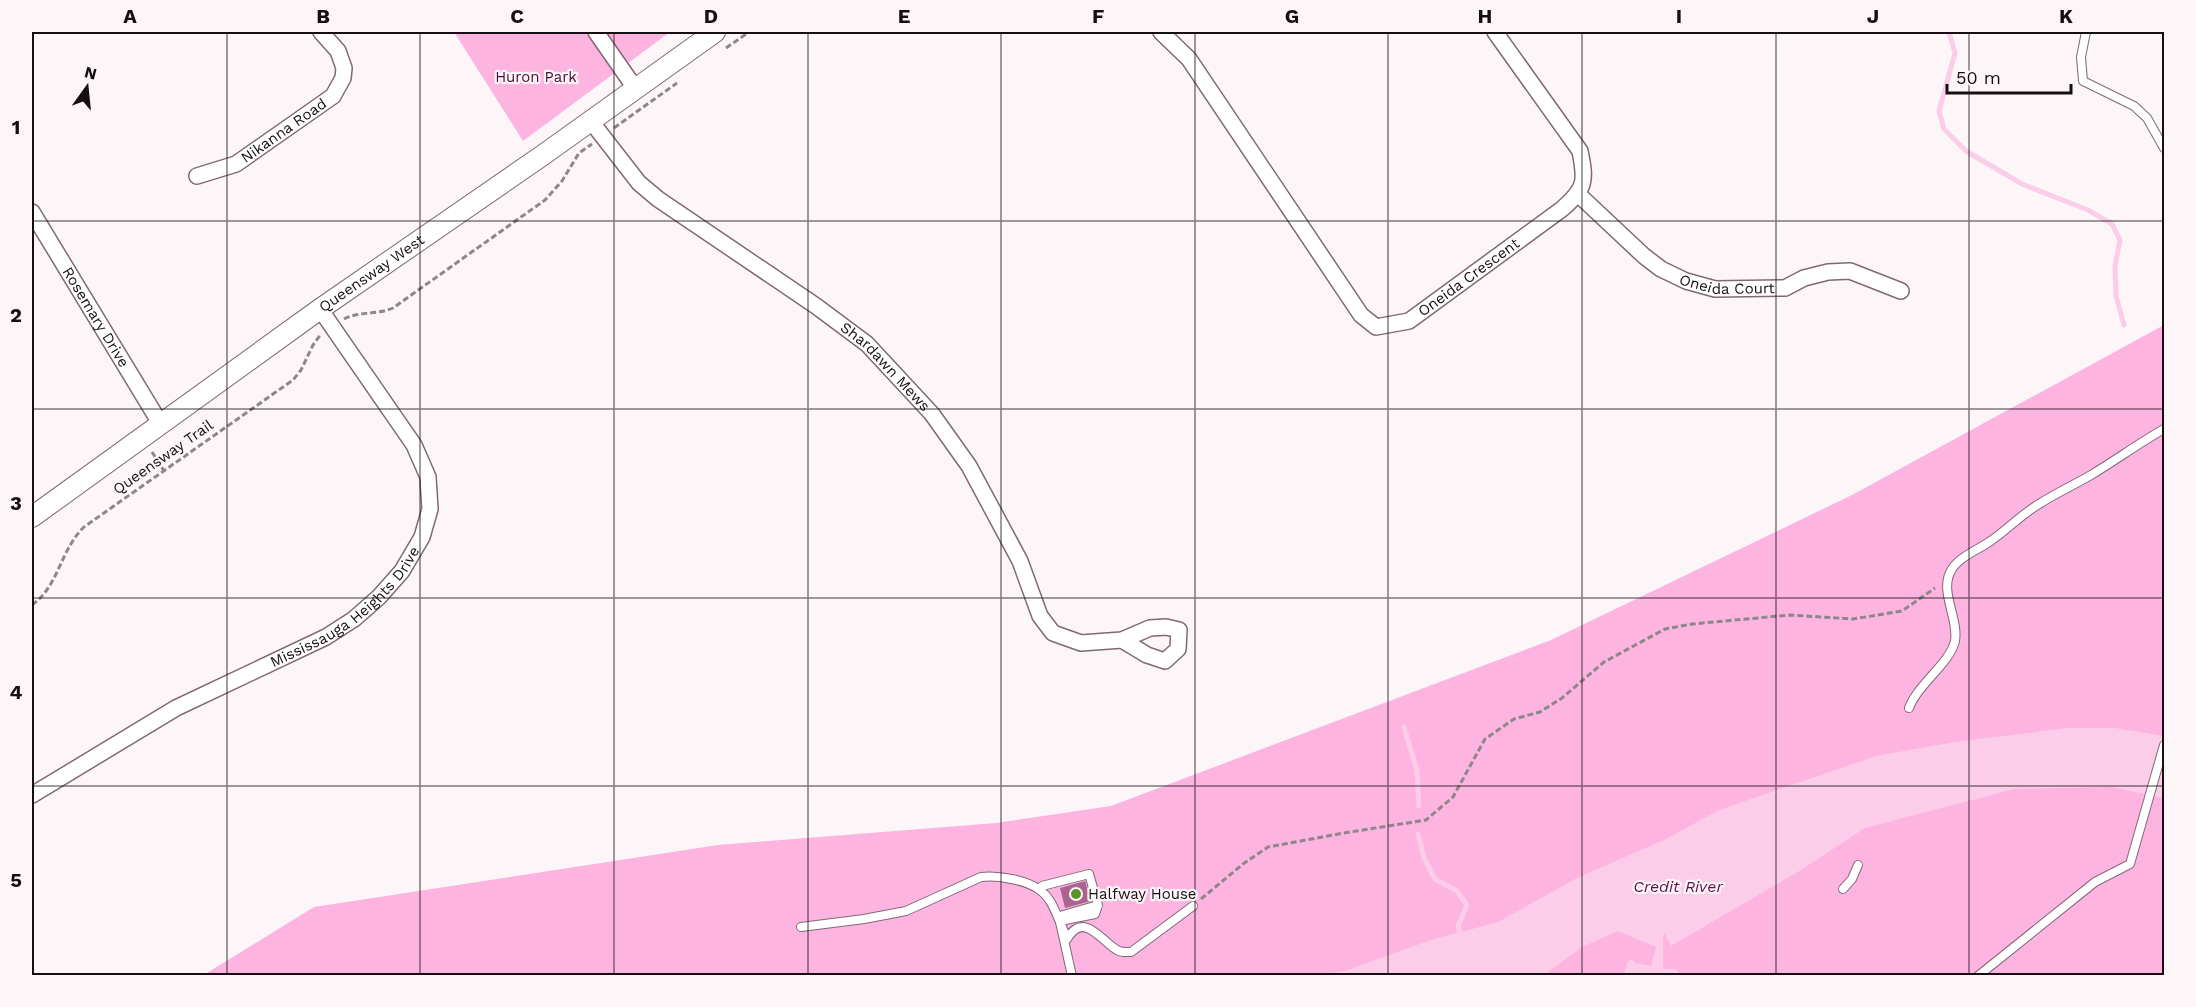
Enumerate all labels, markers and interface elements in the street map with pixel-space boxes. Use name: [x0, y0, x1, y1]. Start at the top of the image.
text: A: [123, 4, 137, 28]
text: B: [316, 4, 330, 28]
text: C: [510, 4, 524, 28]
text: D: [704, 4, 718, 28]
text: E: [898, 4, 910, 28]
text: F: [1092, 4, 1104, 28]
text: G: [1285, 4, 1299, 28]
text: H: [1478, 4, 1492, 28]
text: I: [1676, 4, 1682, 28]
text: J: [1867, 4, 1879, 28]
text: K: [2059, 4, 2073, 28]
north arrow: [57, 57, 117, 117]
scale bar: [1947, 57, 2072, 95]
text: N: [83, 62, 99, 84]
text: 50 m: [1956, 67, 2001, 88]
park label: Huron Park: [495, 68, 577, 86]
street label: Nikanna Road: [237, 94, 330, 167]
text: 1: [12, 115, 20, 139]
street label: Queensway West: [316, 230, 428, 316]
street label: Oneida Crescent: [1414, 234, 1523, 320]
street label: Rosemary Drive: [59, 264, 133, 371]
street label: Oneida Court: [1676, 270, 1776, 298]
text: 2: [10, 303, 22, 327]
street label: Shardawn Mews: [837, 318, 934, 415]
street label: Queensway Trail: [109, 416, 217, 498]
text: 3: [10, 491, 22, 515]
street label: Mississauga Heights Drive: [267, 543, 423, 671]
text: 4: [10, 680, 23, 704]
text: 5: [10, 868, 22, 892]
water label: Credit River: [1633, 877, 1723, 896]
place label: Halfway House: [1088, 885, 1197, 903]
marker: Halfway House: [1069, 887, 1083, 901]

